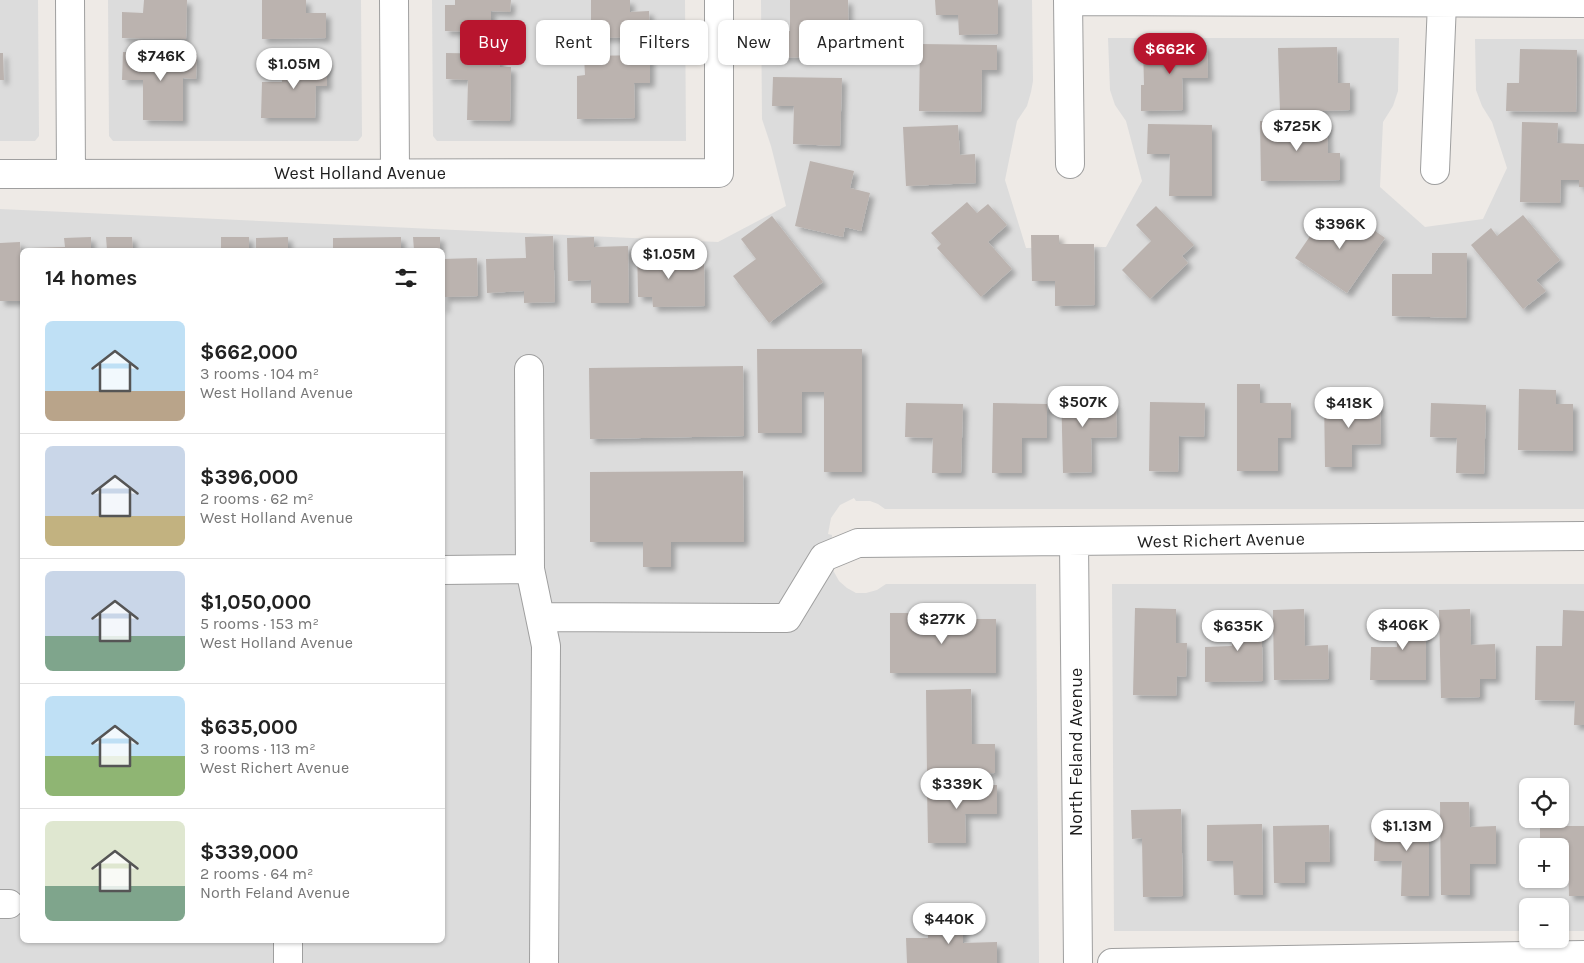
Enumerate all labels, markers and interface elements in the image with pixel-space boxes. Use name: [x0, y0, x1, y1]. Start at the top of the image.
chip: Buy: [460, 20, 526, 65]
chip: Rent: [536, 20, 610, 65]
chip: Filters: [620, 20, 708, 65]
chip: New: [718, 20, 789, 65]
chip: Apartment: [799, 20, 923, 65]
pin: $662K: [1135, 32, 1205, 75]
pin: $746K: [126, 39, 196, 82]
text: $662K: [1145, 39, 1195, 58]
text: $746K: [137, 46, 185, 65]
pin: $1.05M: [253, 48, 335, 90]
text: $1.05M: [267, 54, 321, 73]
pin: $725K: [1262, 110, 1332, 152]
text: $725K: [1273, 116, 1321, 135]
street label: West Holland Avenue: [274, 162, 446, 184]
pin: $396K: [1305, 208, 1375, 250]
text: $396K: [1315, 214, 1365, 233]
pin: $1.05M: [628, 238, 710, 280]
text: $1.05M: [642, 244, 696, 263]
icon: filters: [392, 264, 420, 292]
text: 14 homes: [45, 266, 137, 290]
text: $662,000: [200, 340, 298, 364]
icon: home: [85, 341, 145, 401]
text: 3 rooms · 104 m²: [200, 364, 319, 383]
text: West Holland Avenue: [200, 383, 353, 402]
pin: $507K: [1048, 386, 1118, 428]
pin: $418K: [1314, 386, 1384, 429]
text: $507K: [1059, 392, 1107, 411]
text: $418K: [1325, 393, 1373, 412]
text: $396,000: [200, 465, 298, 489]
icon: home: [85, 466, 145, 526]
text: 2 rooms · 62 m²: [200, 489, 314, 508]
text: West Holland Avenue: [200, 508, 353, 527]
street label: West Richert Avenue: [1137, 528, 1305, 552]
text: $1,050,000: [200, 590, 311, 614]
icon: home: [85, 591, 145, 651]
pin: $277K: [907, 602, 977, 645]
pin: $406K: [1368, 608, 1438, 651]
text: $277K: [918, 609, 966, 628]
pin: $635K: [1203, 610, 1273, 652]
text: 5 rooms · 153 m²: [200, 614, 319, 633]
text: $406K: [1378, 615, 1428, 634]
text: $635K: [1213, 616, 1263, 635]
text: West Holland Avenue: [200, 633, 353, 652]
street label: North Feland Avenue: [1065, 668, 1087, 836]
text: $635,000: [200, 715, 298, 739]
icon: home: [85, 716, 145, 776]
text: 3 rooms · 113 m²: [200, 739, 316, 758]
text: West Richert Avenue: [200, 758, 349, 777]
pin: $339K: [922, 768, 992, 810]
text: $339K: [931, 774, 983, 793]
map controls: [1519, 778, 1569, 948]
button: locate: [1519, 778, 1569, 828]
pin: $1.13M: [1366, 810, 1448, 852]
text: $1.13M: [1382, 816, 1432, 835]
button: +: [1519, 838, 1569, 888]
text: $339,000: [200, 840, 299, 864]
icon: home: [85, 841, 145, 901]
text: 2 rooms · 64 m²: [200, 864, 313, 883]
text: North Feland Avenue: [200, 883, 350, 902]
button: −: [1519, 898, 1569, 948]
pin: $440K: [914, 902, 984, 945]
text: $440K: [924, 909, 974, 928]

